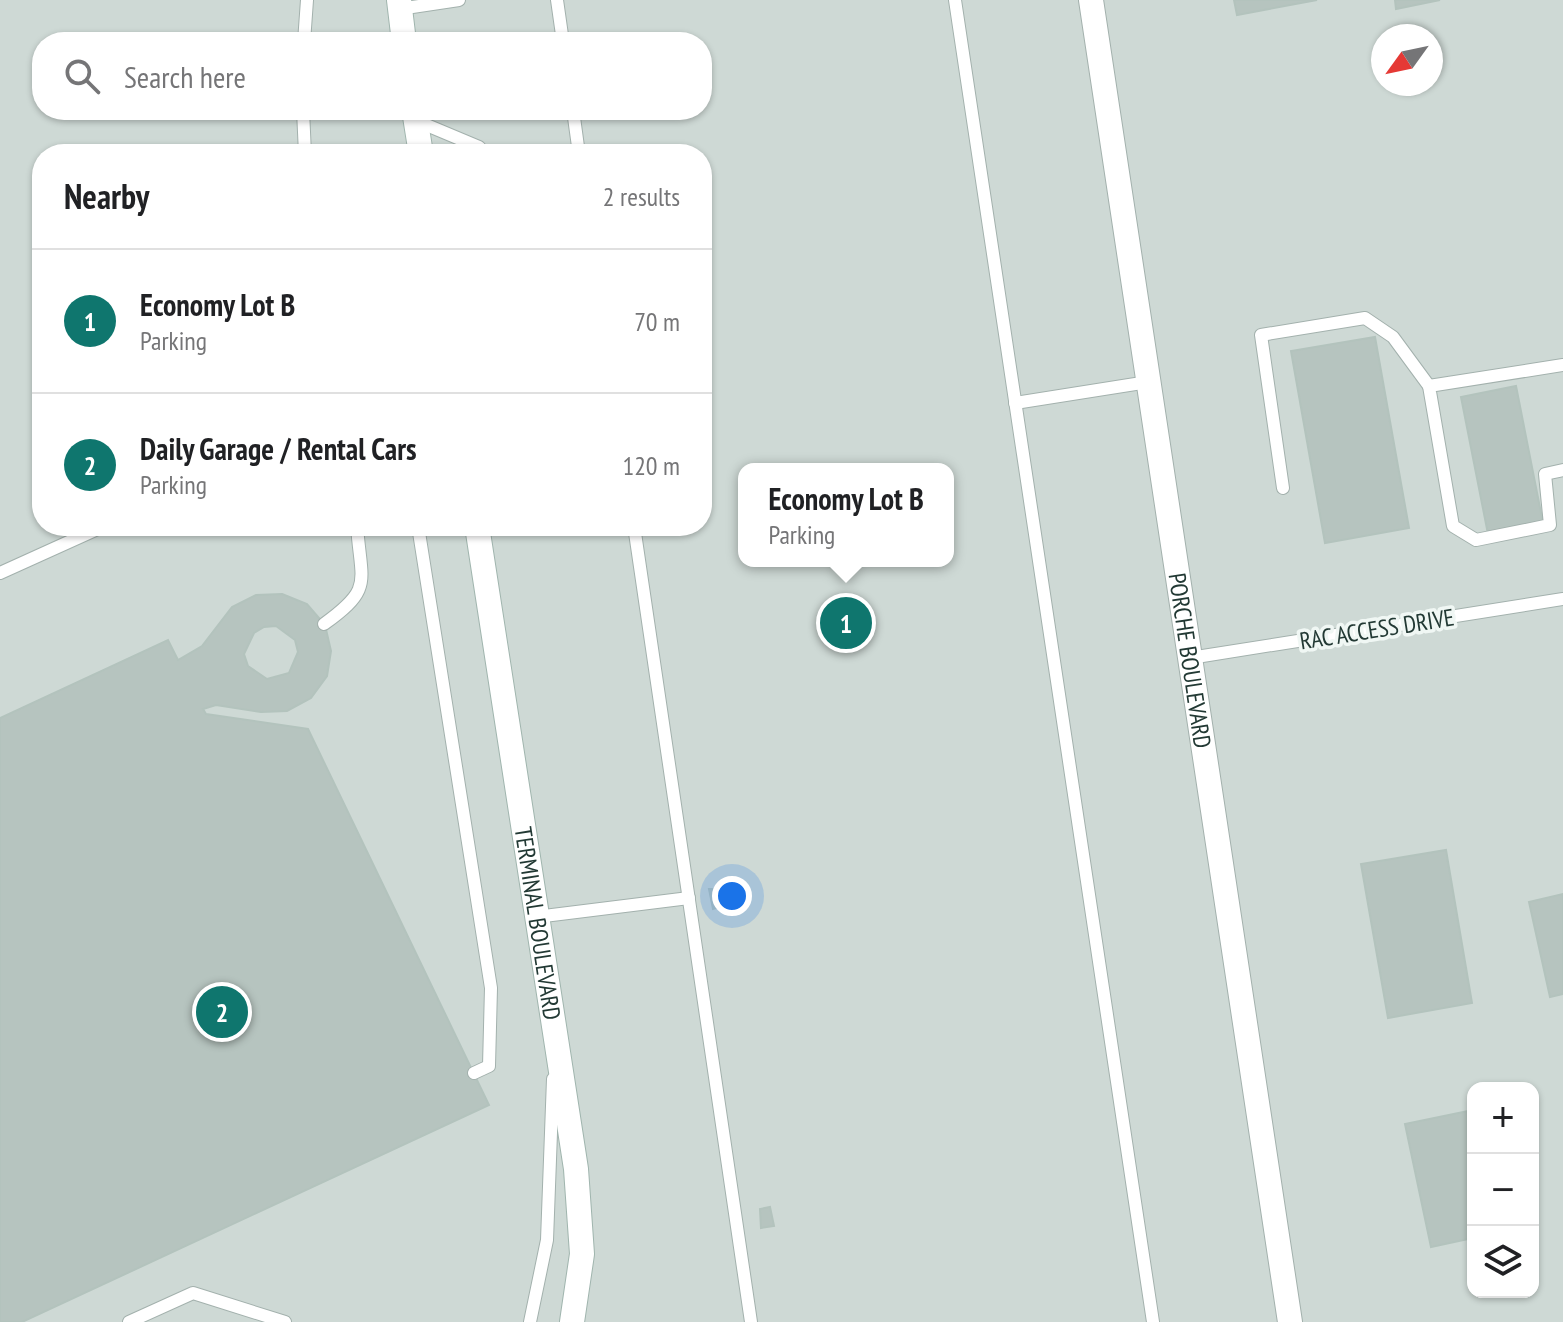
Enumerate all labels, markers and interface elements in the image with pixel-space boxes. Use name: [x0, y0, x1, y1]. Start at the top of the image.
north arrow: [1371, 24, 1443, 96]
search box: [32, 32, 712, 120]
icon: search: [60, 54, 104, 98]
text: Search here: [124, 57, 246, 96]
text: Nearby: [64, 174, 149, 218]
text: 2 results: [603, 180, 680, 213]
text: Economy Lot B: [140, 285, 295, 324]
text: 1: [84, 305, 96, 338]
text: 70 m: [634, 305, 680, 338]
text: Parking: [140, 324, 207, 357]
text: Daily Garage / Rental Cars: [140, 429, 416, 468]
text: 2: [84, 449, 96, 482]
text: 120 m: [622, 449, 680, 482]
popup: [738, 463, 954, 567]
text: Parking: [140, 468, 207, 501]
text: Economy Lot B: [768, 479, 924, 518]
text: Parking: [768, 518, 835, 551]
street label: PORCHE BOULEVARD: [1162, 571, 1219, 750]
pin: 1: [820, 593, 872, 653]
street label: RAC ACCESS DRIVE: [1298, 602, 1456, 656]
street label: TERMINAL BOULEVARD: [508, 825, 568, 1022]
your location: [712, 876, 752, 916]
pin: 2: [196, 982, 248, 1042]
map controls: [1467, 1082, 1539, 1298]
button: +: [1467, 1082, 1539, 1154]
button: −: [1467, 1154, 1539, 1226]
button: layers: [1467, 1226, 1539, 1298]

